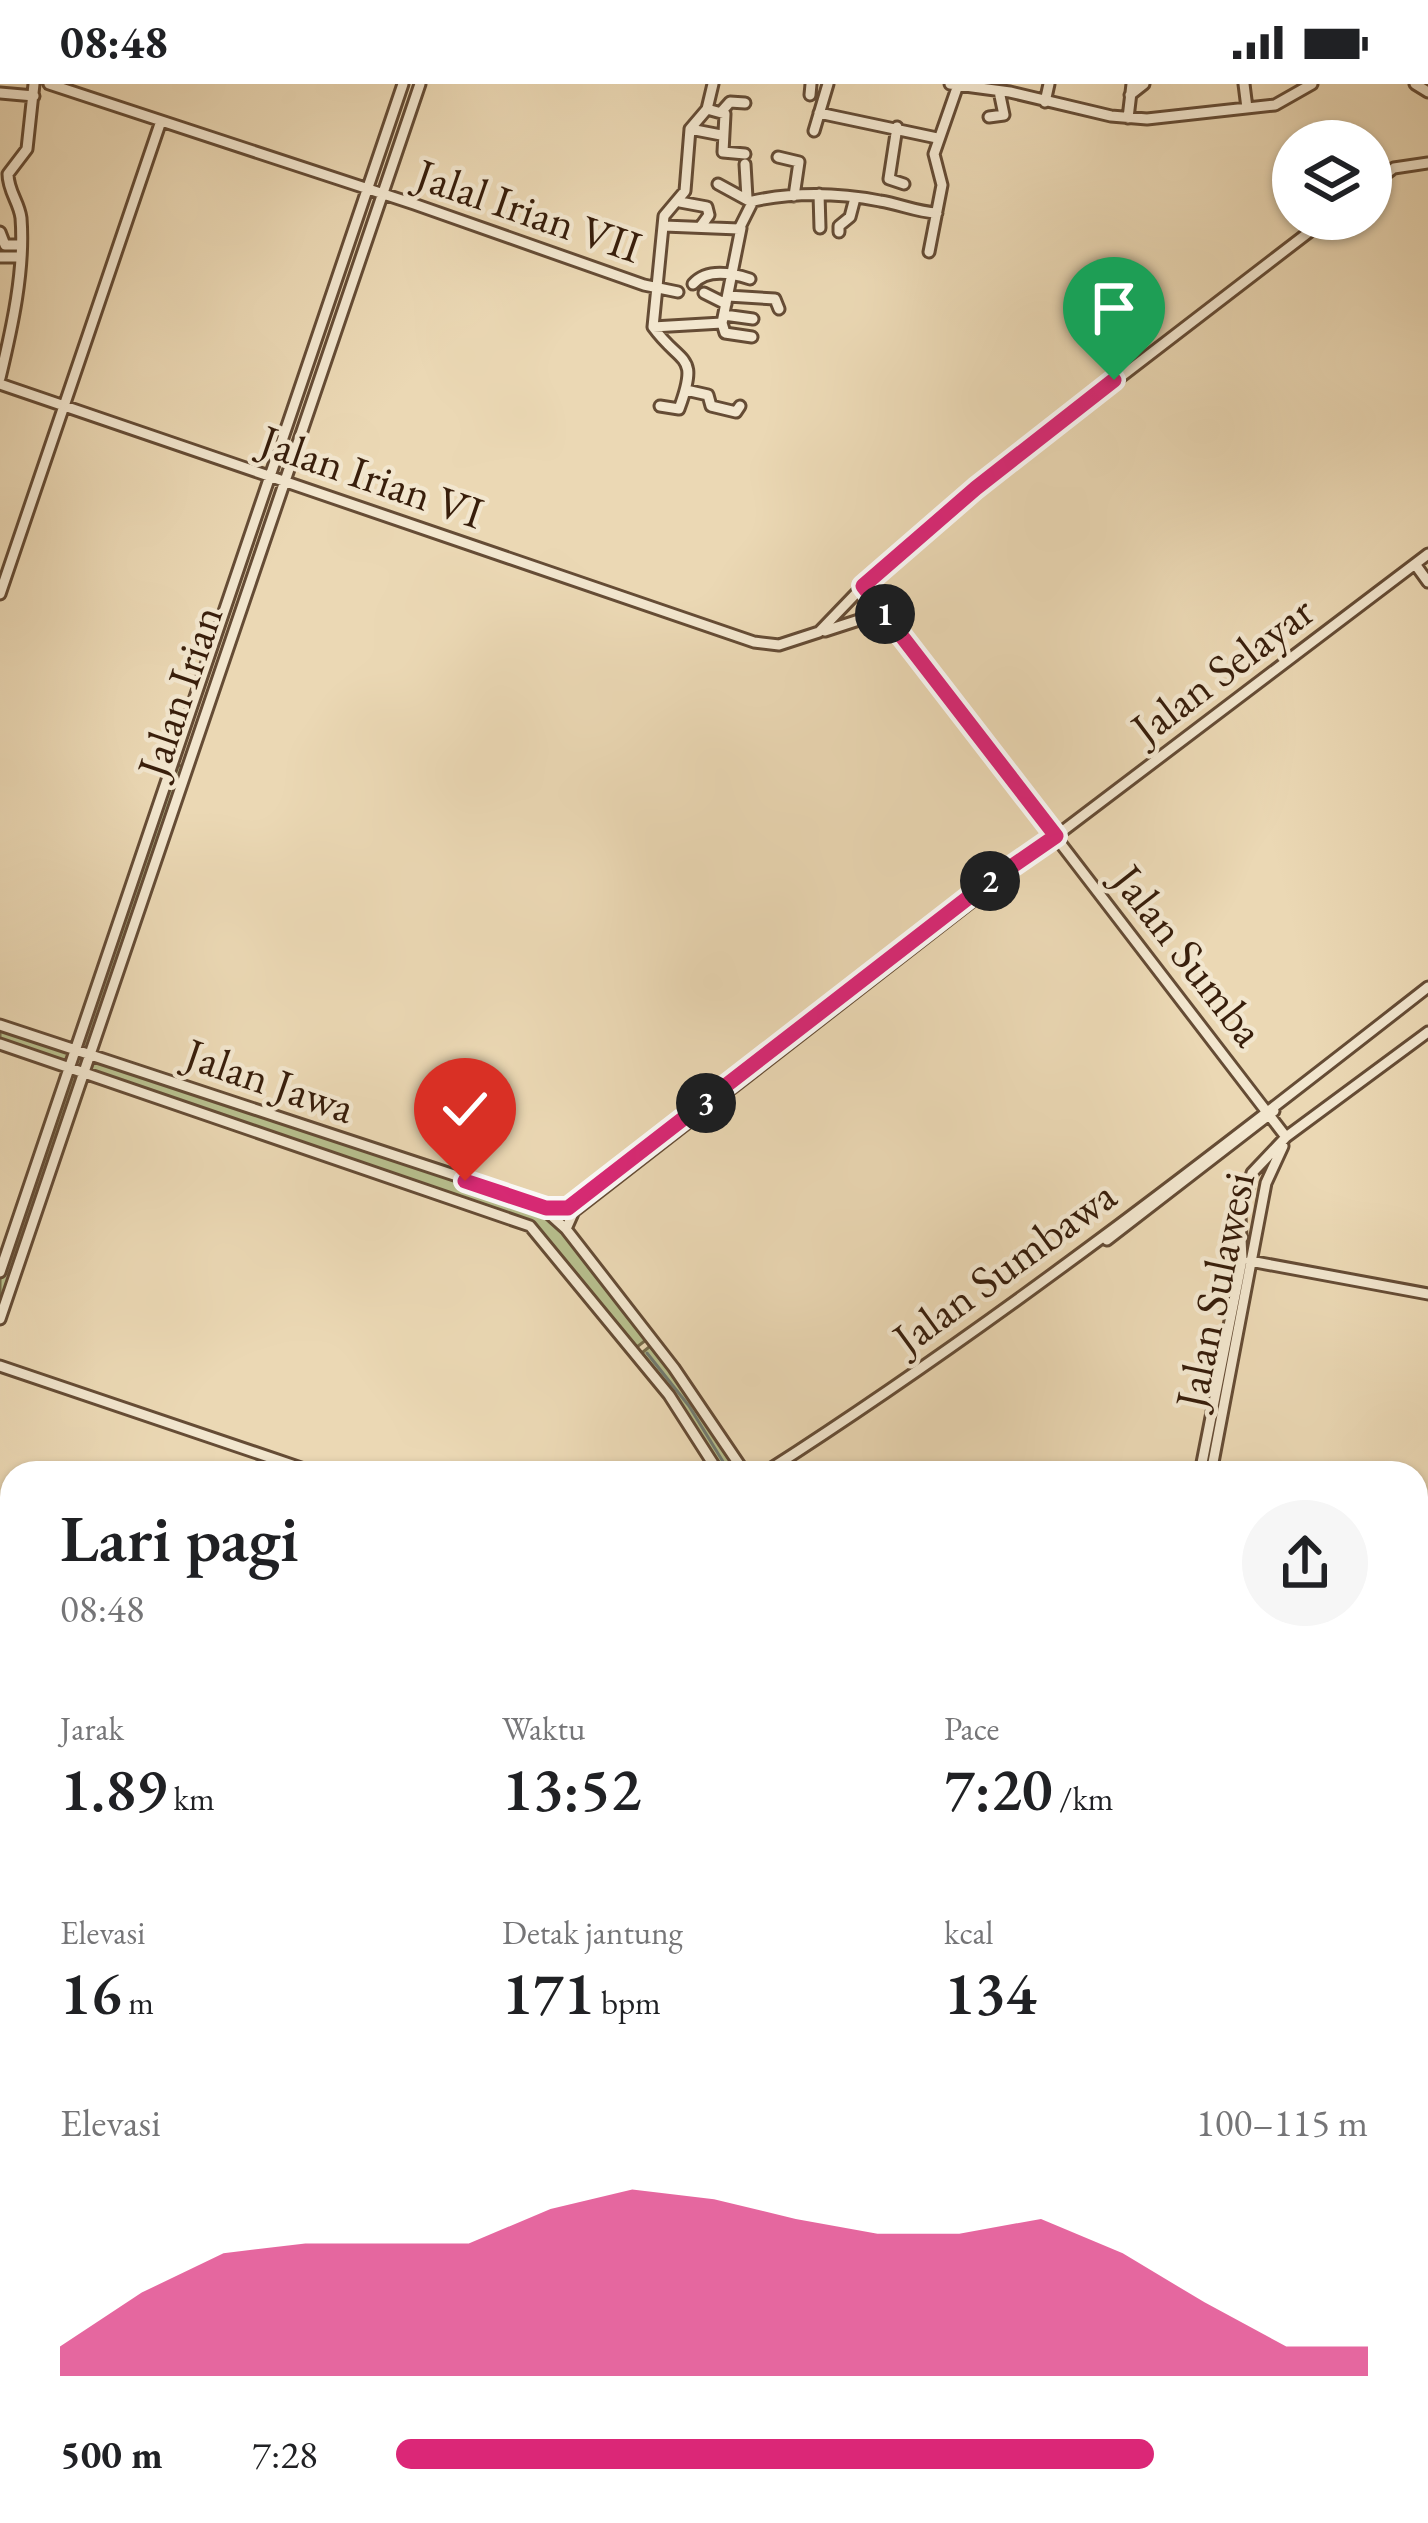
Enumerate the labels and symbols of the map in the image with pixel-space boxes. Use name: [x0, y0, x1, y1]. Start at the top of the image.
street label: Jalal Irian VII: [405, 143, 649, 276]
pin: [1063, 257, 1165, 380]
street label: Jalan Irian VI: [249, 409, 491, 541]
street label: Jalan Selayar: [1116, 582, 1325, 759]
pin: 1: [855, 584, 915, 644]
street label: Jalan Irian: [121, 597, 235, 788]
street label: Jalan Sumba: [1098, 849, 1278, 1057]
pin: 2: [960, 851, 1020, 911]
street label: Jalan Jawa: [174, 1023, 362, 1136]
pin: [414, 1058, 516, 1181]
pin: 3: [676, 1073, 736, 1133]
street label: Jalan Sumbawa: [878, 1166, 1127, 1369]
street label: Jalan Sulawesi: [1160, 1167, 1267, 1417]

